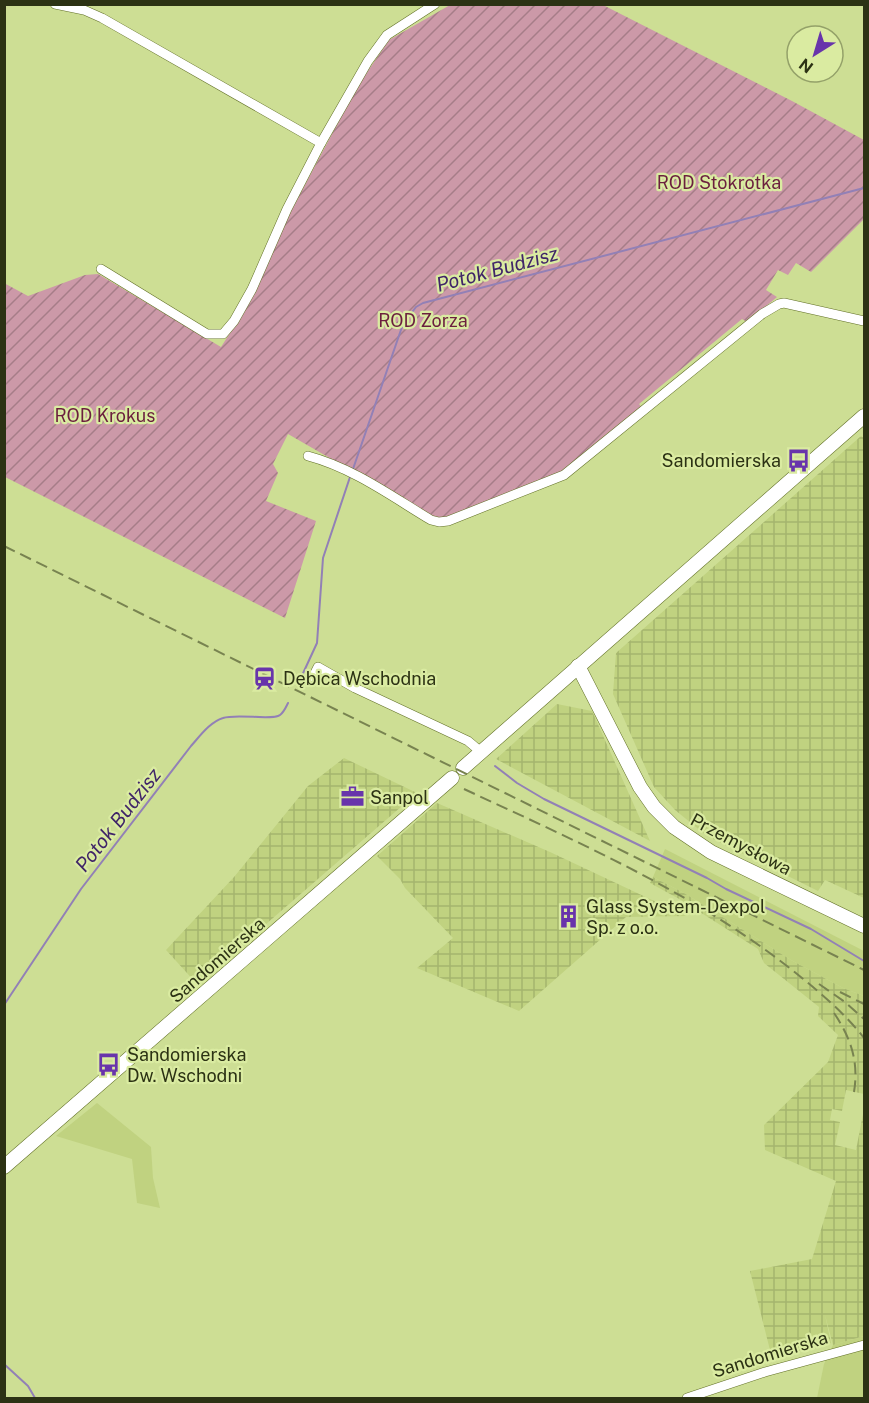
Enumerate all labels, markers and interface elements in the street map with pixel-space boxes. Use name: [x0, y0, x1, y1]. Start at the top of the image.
north arrow: [785, 24, 845, 84]
text: N: [796, 54, 817, 77]
park label: ROD Stokrotka: [657, 172, 781, 193]
water label: Potok Budzisz: [433, 241, 561, 297]
park label: ROD Zorza: [378, 310, 468, 331]
park label: ROD Krokus: [55, 405, 155, 426]
bus stop icon: Sandomierska: [786, 447, 812, 473]
place label: Sandomierska: [662, 450, 781, 471]
station icon: Dębica Wschodnia: [252, 665, 278, 691]
place label: Dębica Wschodnia: [283, 668, 436, 689]
water label: Potok Budzisz: [70, 763, 166, 877]
office icon: Sanpol: [339, 784, 365, 810]
place label: Sanpol: [370, 787, 429, 808]
street label: Przemysłowa: [687, 809, 795, 879]
place label: Glass System-Dexpol Sp. z o.o.: [586, 896, 765, 938]
building icon: Glass System-Dexpol Sp. z o.o.: [555, 903, 581, 929]
street label: Sandomierska: [165, 913, 269, 1007]
place label: Sandomierska Dw. Wschodni: [127, 1044, 246, 1086]
bus stop icon: Sandomierska Dw. Wschodni: [96, 1051, 122, 1077]
street label: Sandomierska: [710, 1327, 830, 1381]

